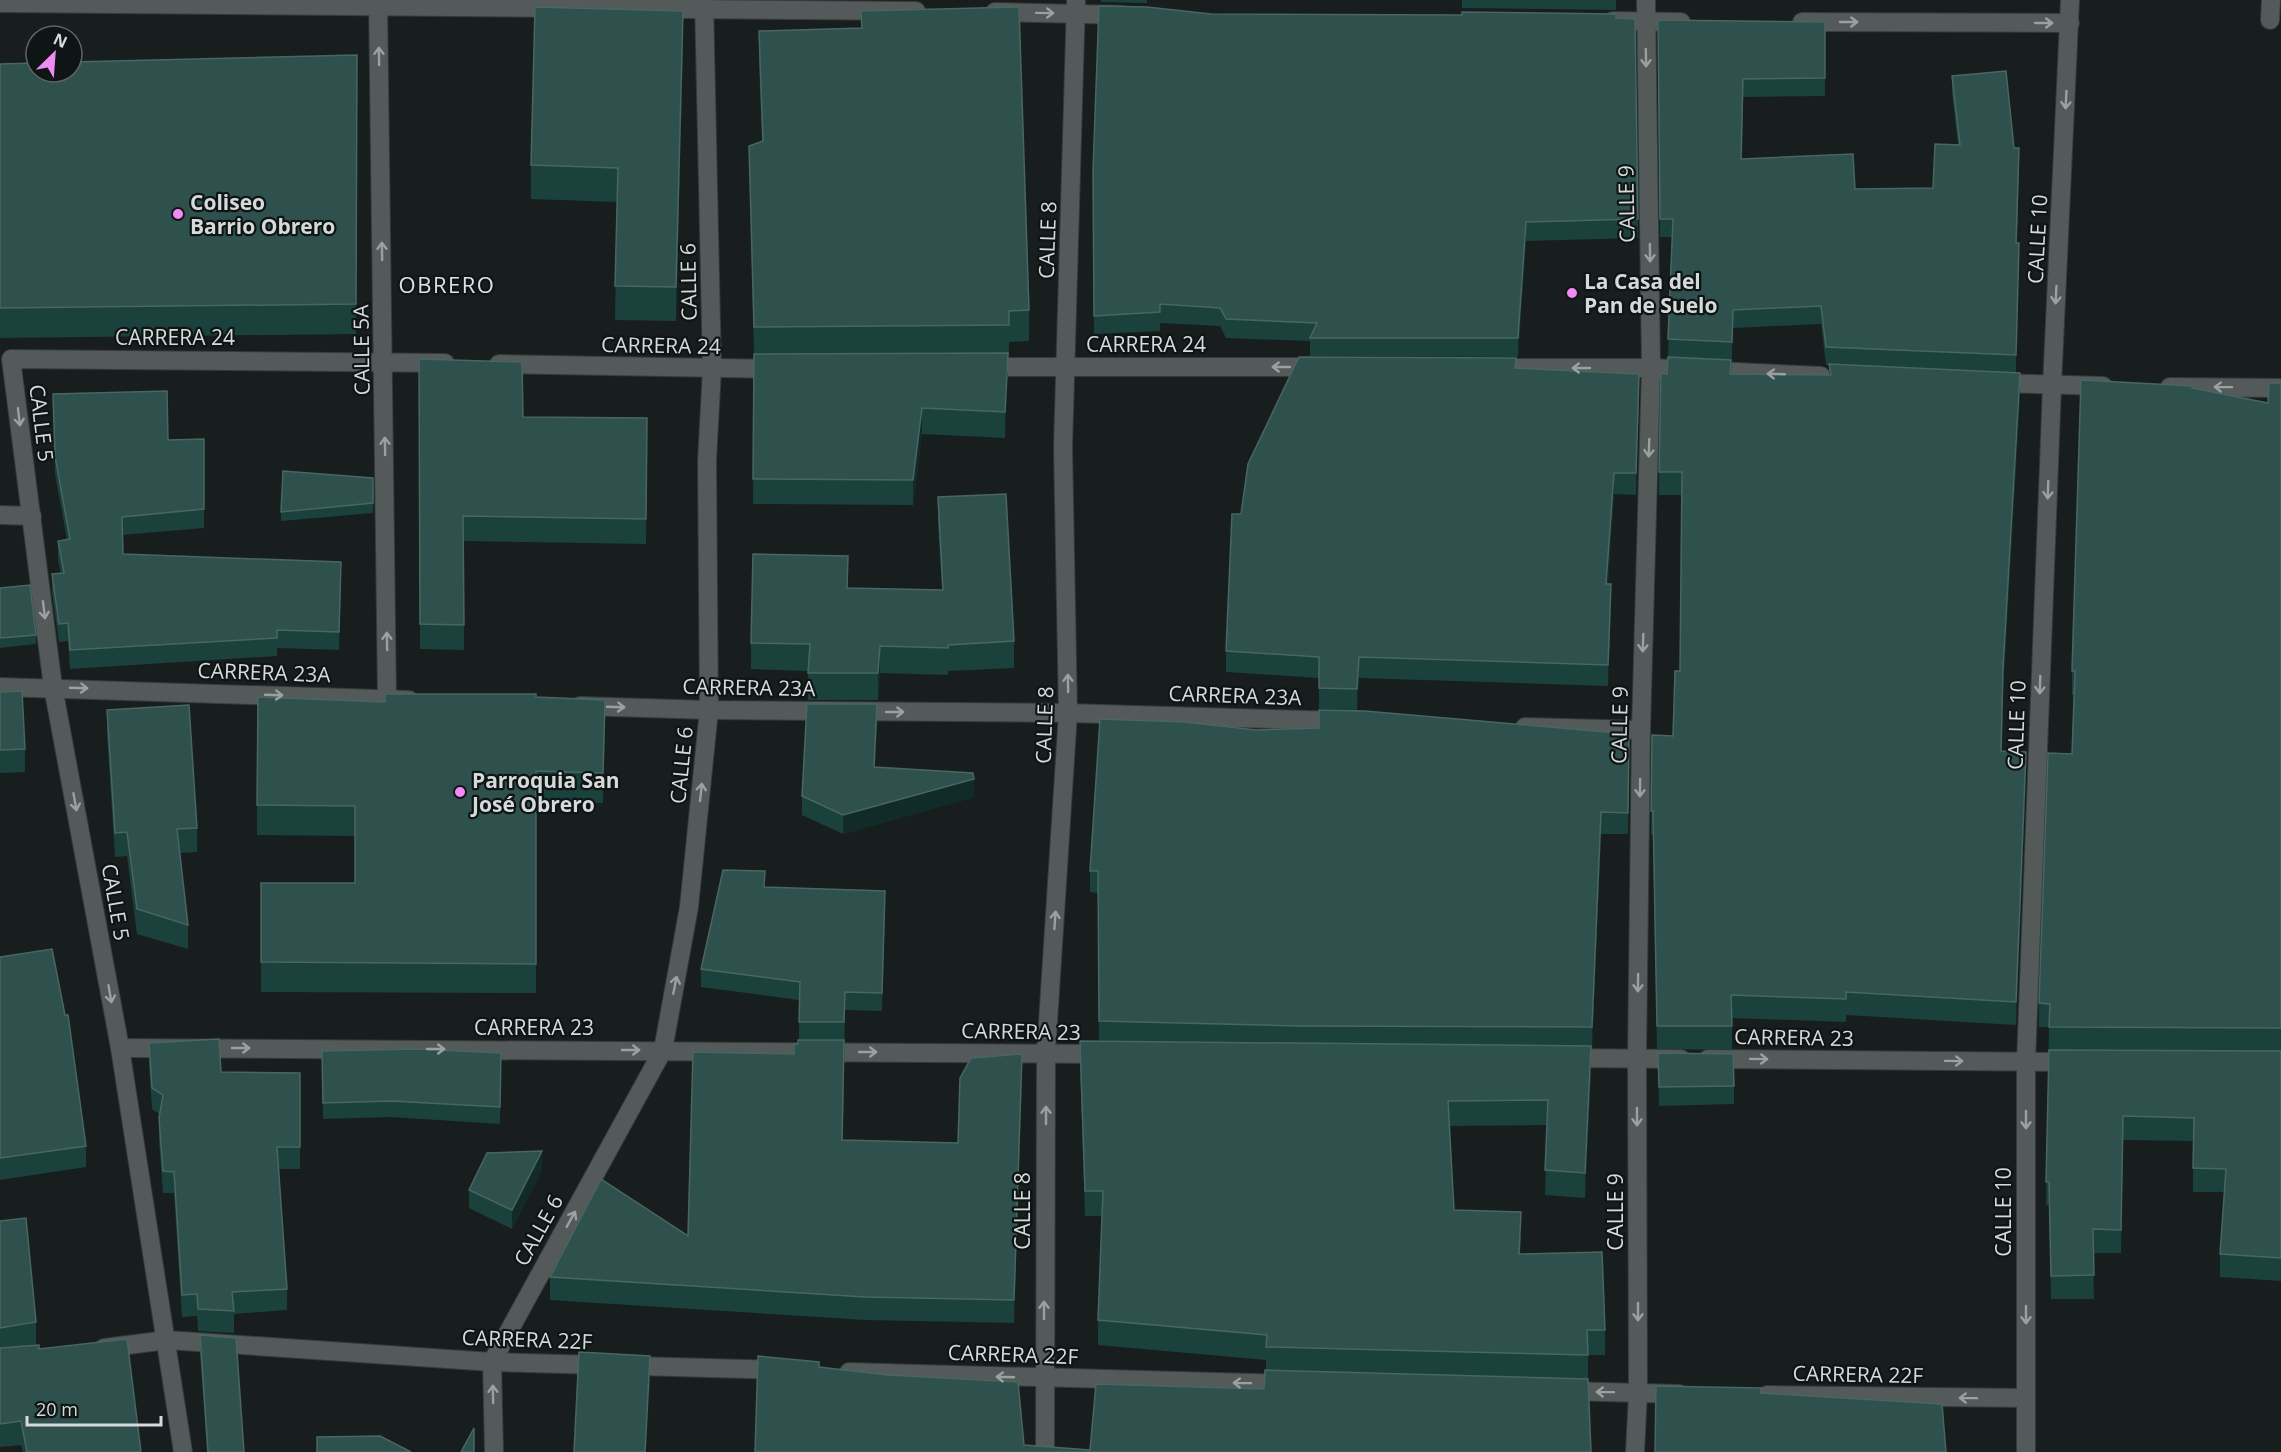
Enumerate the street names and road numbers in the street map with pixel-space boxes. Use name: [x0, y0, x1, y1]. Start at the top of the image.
street label: CALLE 9: [1611, 165, 1641, 243]
street label: CALLE 10: [2021, 194, 2053, 284]
street label: CALLE 8: [1032, 201, 1062, 279]
street label: CALLE 6: [673, 243, 703, 321]
street label: CALLE 5A: [346, 304, 376, 396]
street label: CARRERA 24: [115, 323, 235, 351]
street label: CARRERA 24: [601, 330, 721, 360]
street label: CARRERA 24: [1086, 330, 1206, 358]
street label: CALLE 5: [23, 383, 61, 463]
street label: CARRERA 23A: [197, 656, 332, 688]
street label: CARRERA 23A: [682, 672, 816, 702]
street label: CARRERA 23A: [1168, 679, 1303, 711]
street label: CALLE 10: [2000, 680, 2032, 770]
street label: CALLE 8: [1029, 686, 1059, 764]
street label: CALLE 9: [1604, 686, 1634, 764]
street label: CALLE 6: [663, 725, 699, 805]
street label: CALLE 5: [95, 861, 137, 943]
street label: CARRERA 23: [474, 1013, 594, 1041]
street label: CARRERA 23: [961, 1016, 1081, 1046]
street label: CARRERA 23: [1734, 1022, 1854, 1052]
street label: CALLE 10: [1989, 1167, 2017, 1257]
street label: CALLE 8: [1008, 1172, 1036, 1250]
street label: CALLE 9: [1601, 1173, 1629, 1251]
street label: CALLE 6: [507, 1189, 569, 1271]
street label: CARRERA 22F: [461, 1323, 593, 1355]
street label: CARRERA 22F: [947, 1338, 1079, 1370]
street label: CARRERA 22F: [1792, 1359, 1924, 1389]

